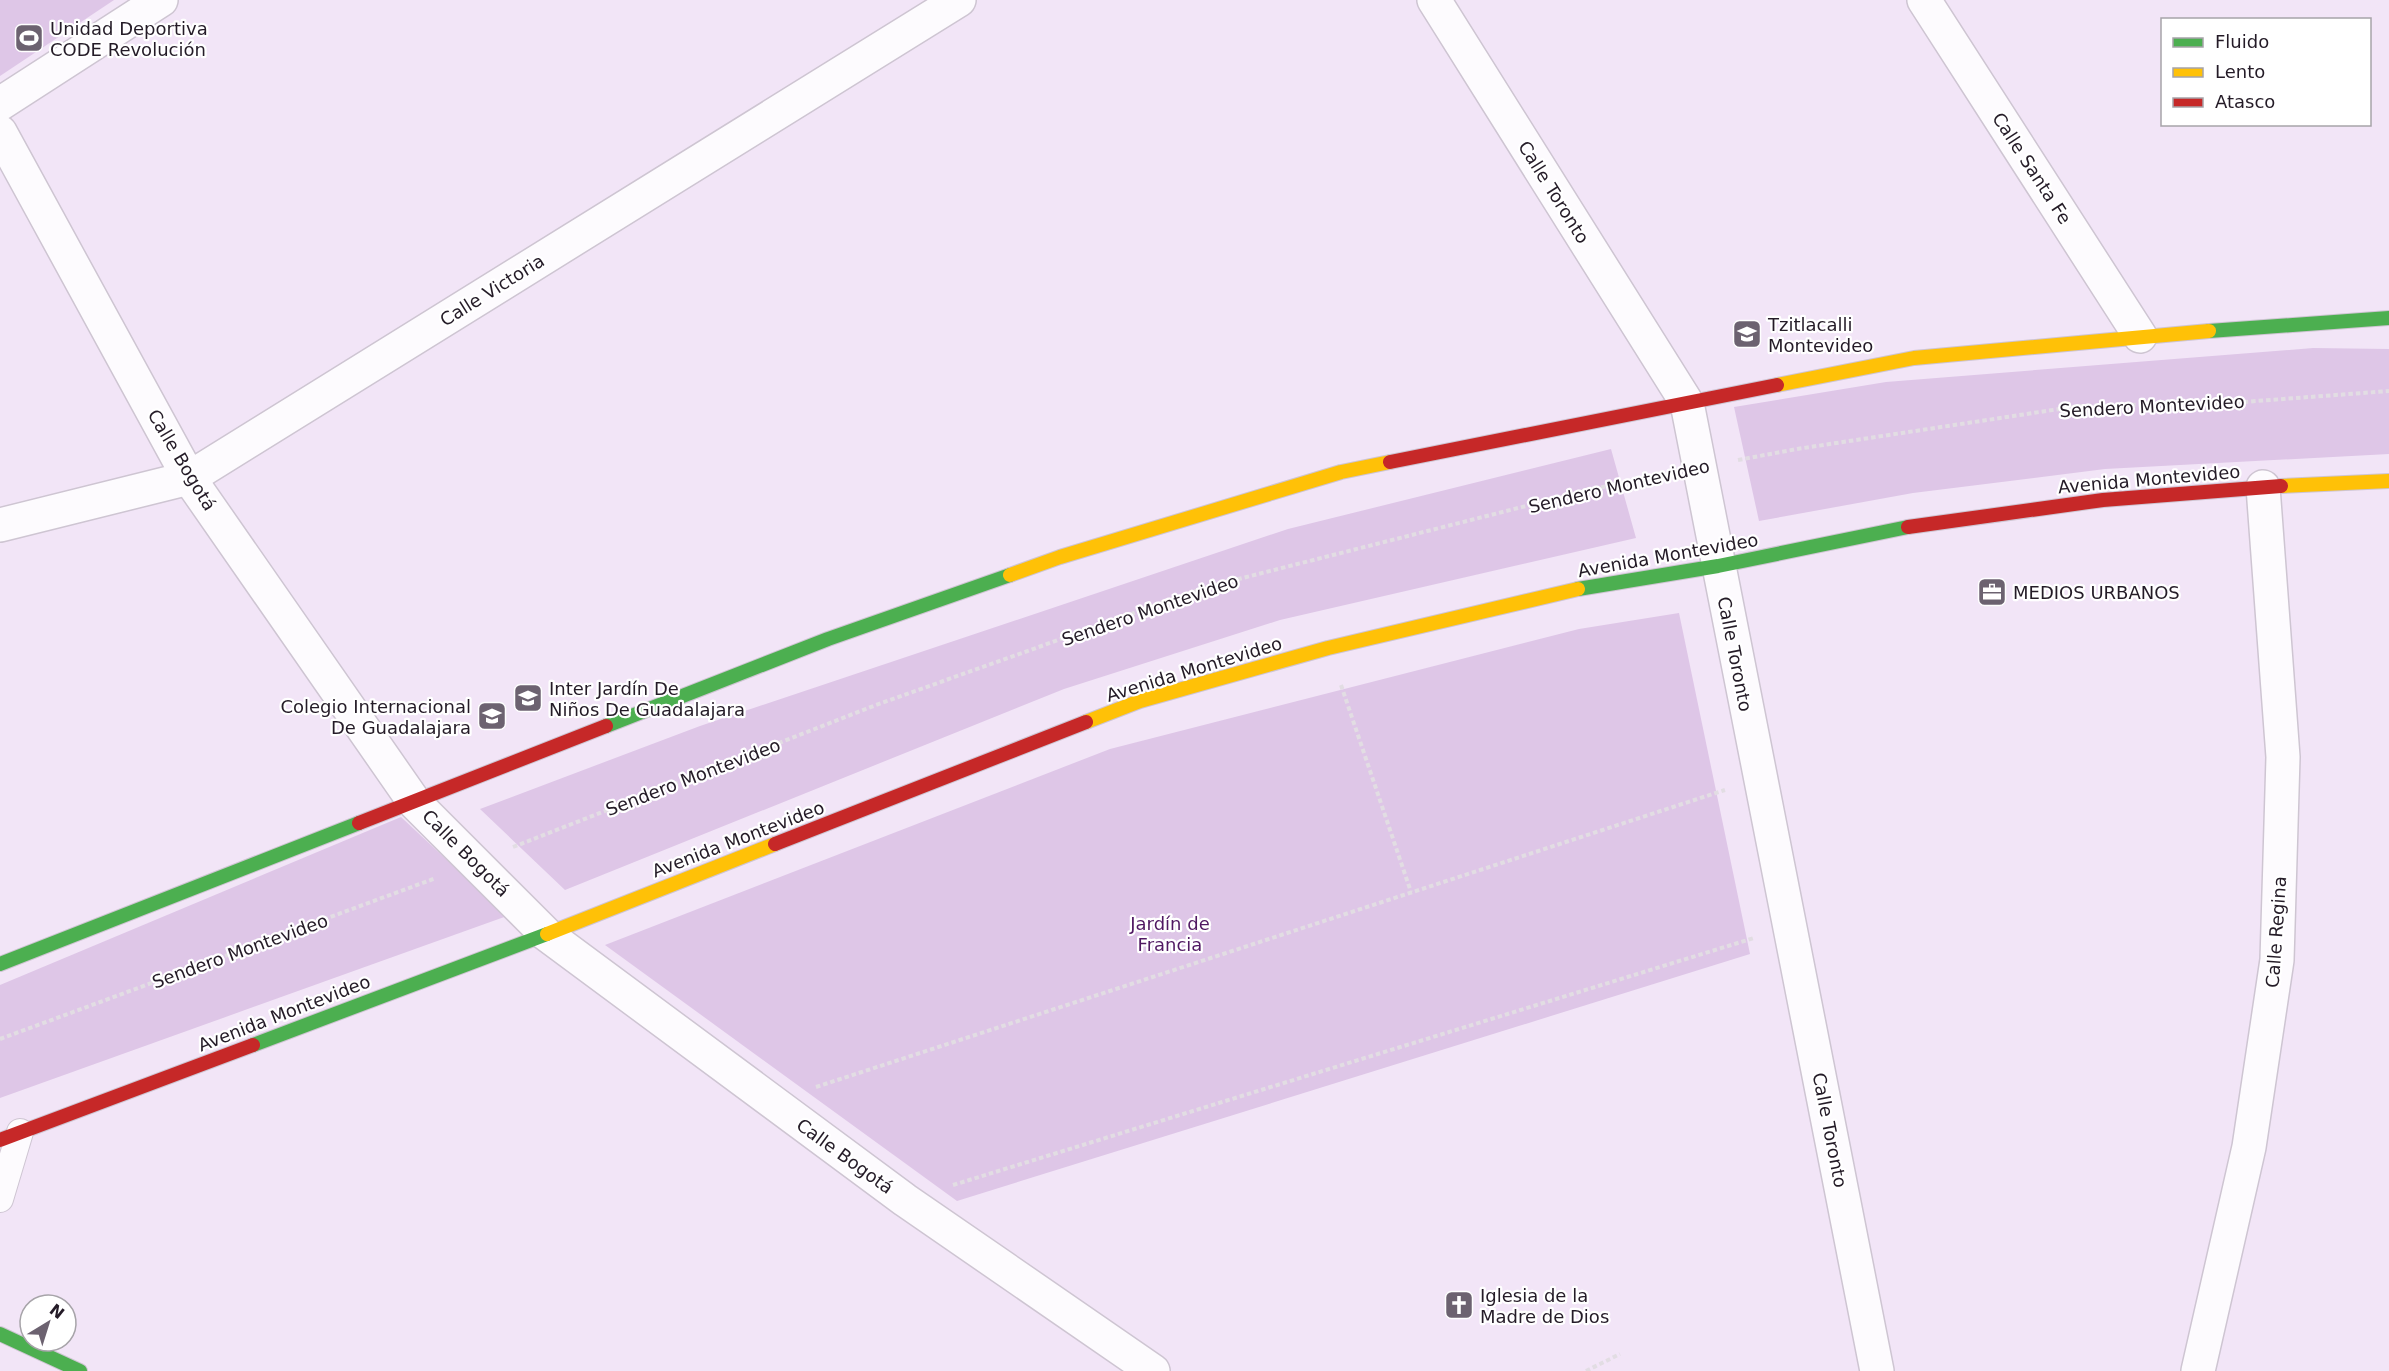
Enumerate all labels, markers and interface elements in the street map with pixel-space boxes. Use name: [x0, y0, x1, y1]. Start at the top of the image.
place label: Unidad Deportiva CODE Revolución: [50, 18, 208, 60]
legend: [2161, 18, 2371, 126]
sports icon: Unidad Deportiva CODE Revolución: [13, 22, 45, 54]
text: Fluido: [2215, 31, 2269, 52]
text: Lento: [2215, 61, 2265, 82]
text: Atasco: [2215, 91, 2275, 112]
street label: Calle Santa Fe: [1988, 108, 2076, 228]
street label: Calle Toronto: [1514, 137, 1594, 247]
street label: Calle Victoria: [436, 250, 548, 330]
place label: Tzitlacalli Montevideo: [1767, 314, 1873, 356]
school or university icon: Tzitlacalli Montevideo: [1731, 318, 1763, 350]
street label: Sendero Montevideo: [2059, 391, 2245, 421]
street label: Calle Bogotá: [144, 406, 220, 514]
street label: Sendero Montevideo: [1526, 455, 1712, 517]
street label: Avenida Montevideo: [2057, 461, 2241, 497]
street label: Avenida Montevideo: [1576, 529, 1760, 581]
street label: Sendero Montevideo: [1059, 570, 1241, 650]
office icon: MEDIOS URBANOS: [1976, 576, 2008, 608]
place label: MEDIOS URBANOS: [2013, 582, 2180, 603]
street label: Calle Toronto: [1714, 595, 1756, 713]
street label: Avenida Montevideo: [1104, 632, 1284, 706]
place label: Inter Jardín De Niños De Guadalajara: [549, 678, 745, 720]
school or university icon: Inter Jardín De Niños De Guadalajara: [512, 682, 544, 714]
place label: Colegio Internacional De Guadalajara: [280, 696, 471, 738]
school or university icon: Colegio Internacional De Guadalajara: [476, 700, 508, 732]
street label: Sendero Montevideo: [603, 734, 783, 820]
street label: Avenida Montevideo: [649, 796, 827, 882]
street label: Calle Bogotá: [418, 805, 514, 901]
street label: Calle Regina: [2262, 875, 2290, 989]
street label: Sendero Montevideo: [149, 909, 331, 993]
park label: Jardín de Francia: [1129, 913, 1210, 955]
street label: Avenida Montevideo: [195, 970, 373, 1056]
street label: Calle Toronto: [1809, 1071, 1851, 1189]
street label: Calle Bogotá: [793, 1114, 897, 1198]
place label: Iglesia de la Madre de Dios: [1480, 1285, 1609, 1327]
church icon: Iglesia de la Madre de Dios: [1443, 1289, 1475, 1321]
north arrow: [18, 1293, 78, 1353]
text: N: [46, 1300, 68, 1323]

